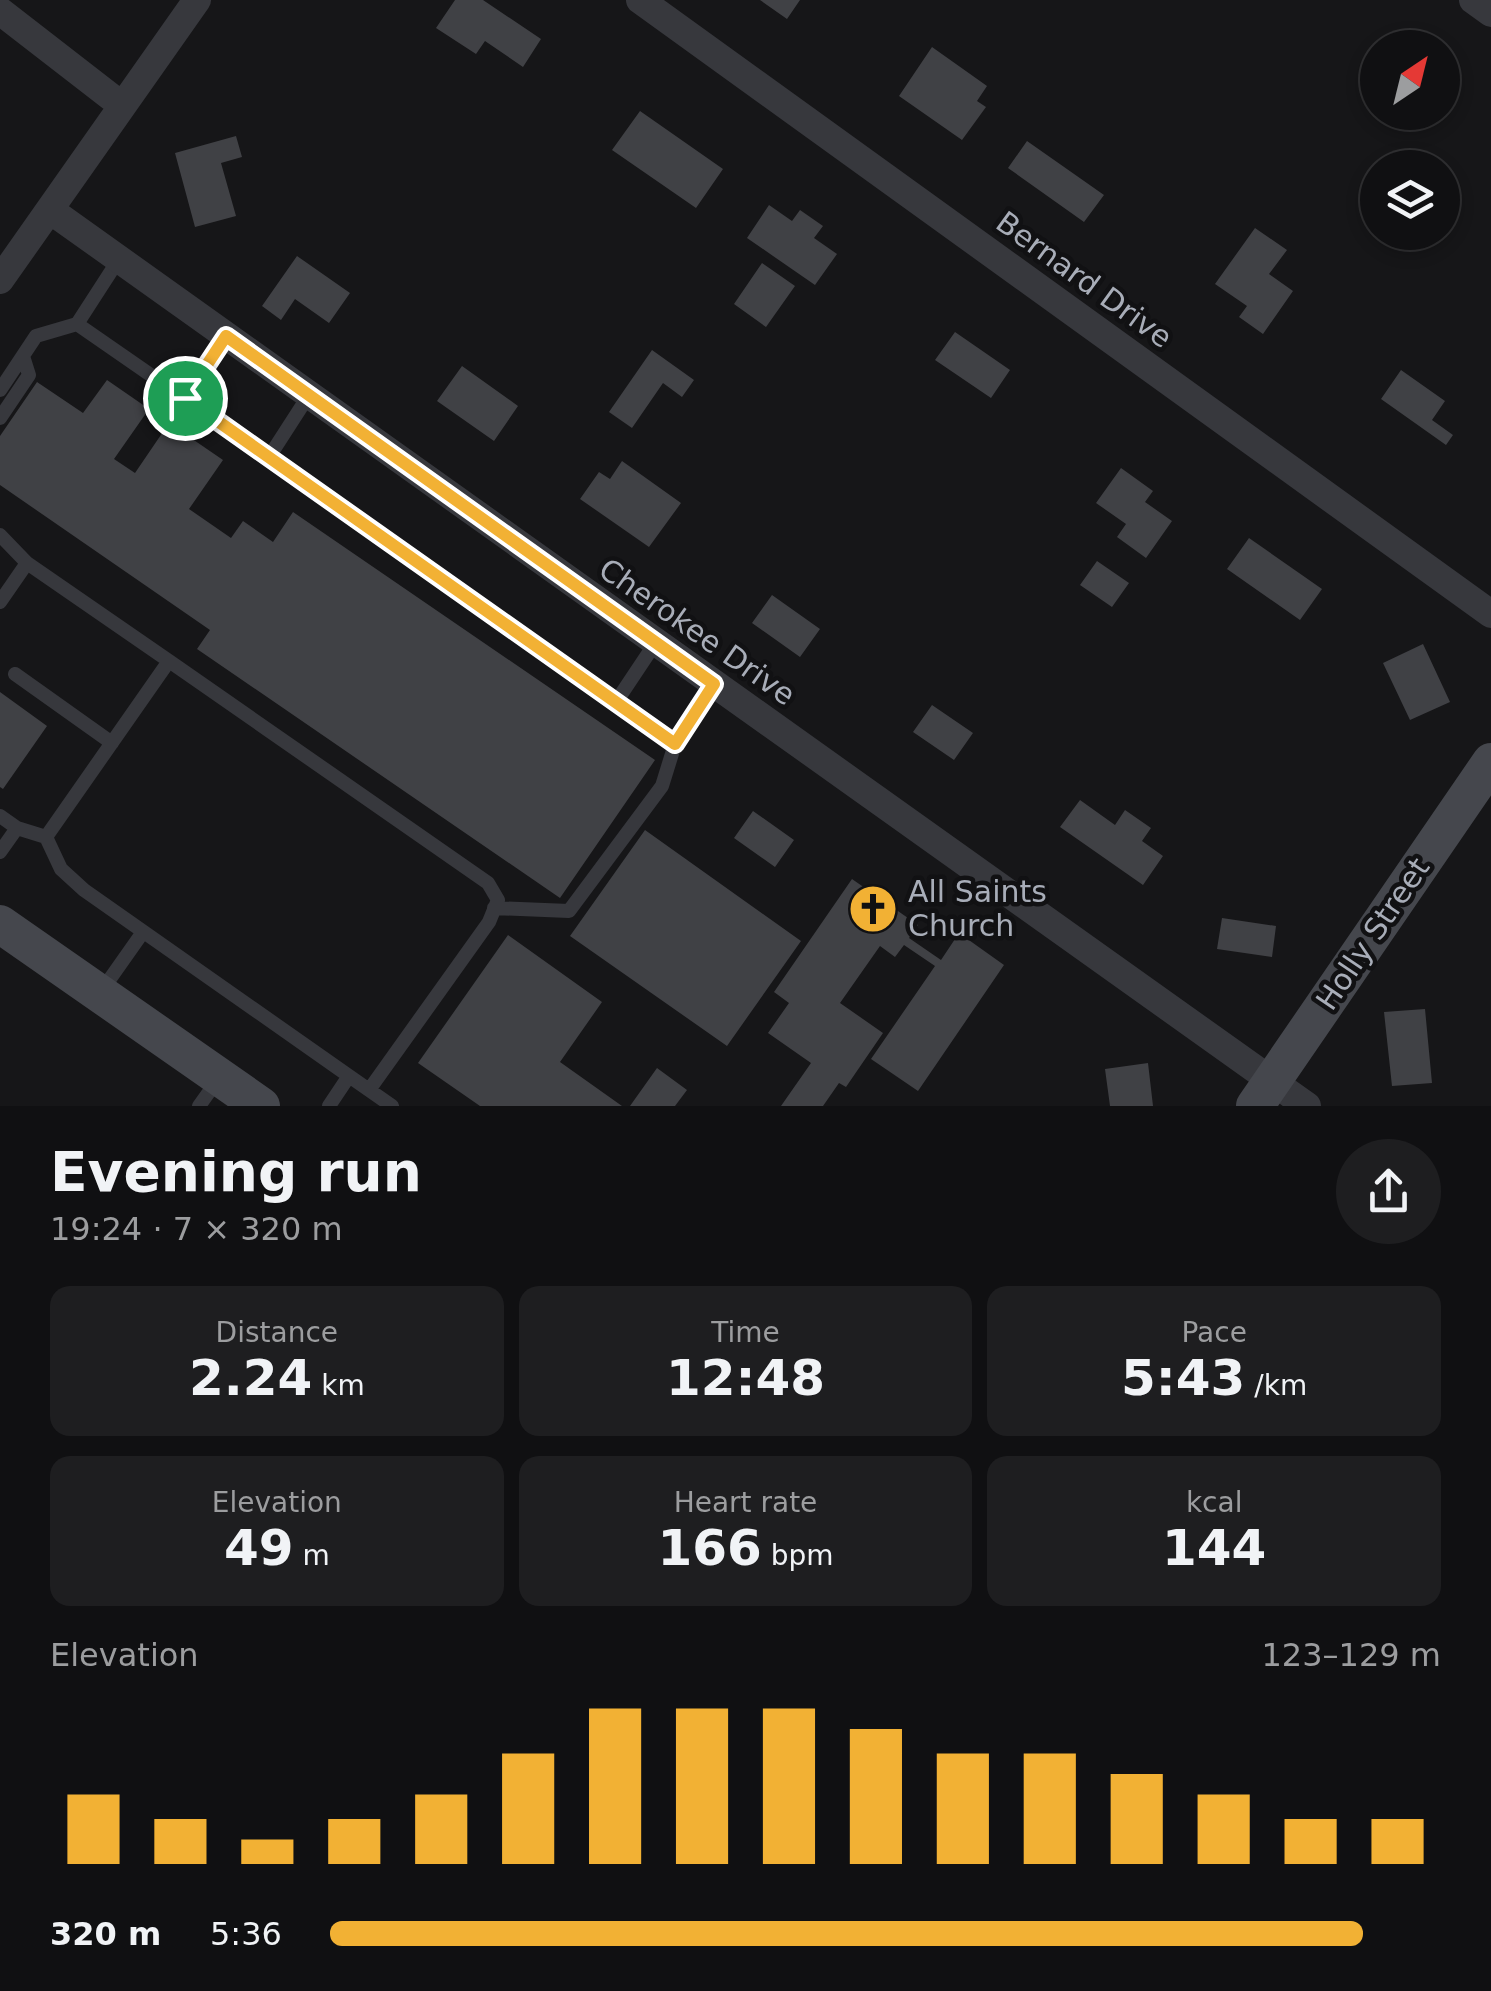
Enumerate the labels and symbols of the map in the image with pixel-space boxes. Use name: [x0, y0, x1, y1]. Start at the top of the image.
north arrow: [1360, 30, 1460, 130]
street label: Bernard Drive: [990, 204, 1179, 355]
pin: [143, 356, 228, 441]
street label: Cherokee Drive: [593, 551, 802, 712]
street label: Holly Street: [1309, 851, 1436, 1016]
place label: All Saints Church: [908, 874, 1047, 943]
church icon: All Saints Church: [847, 883, 899, 935]

